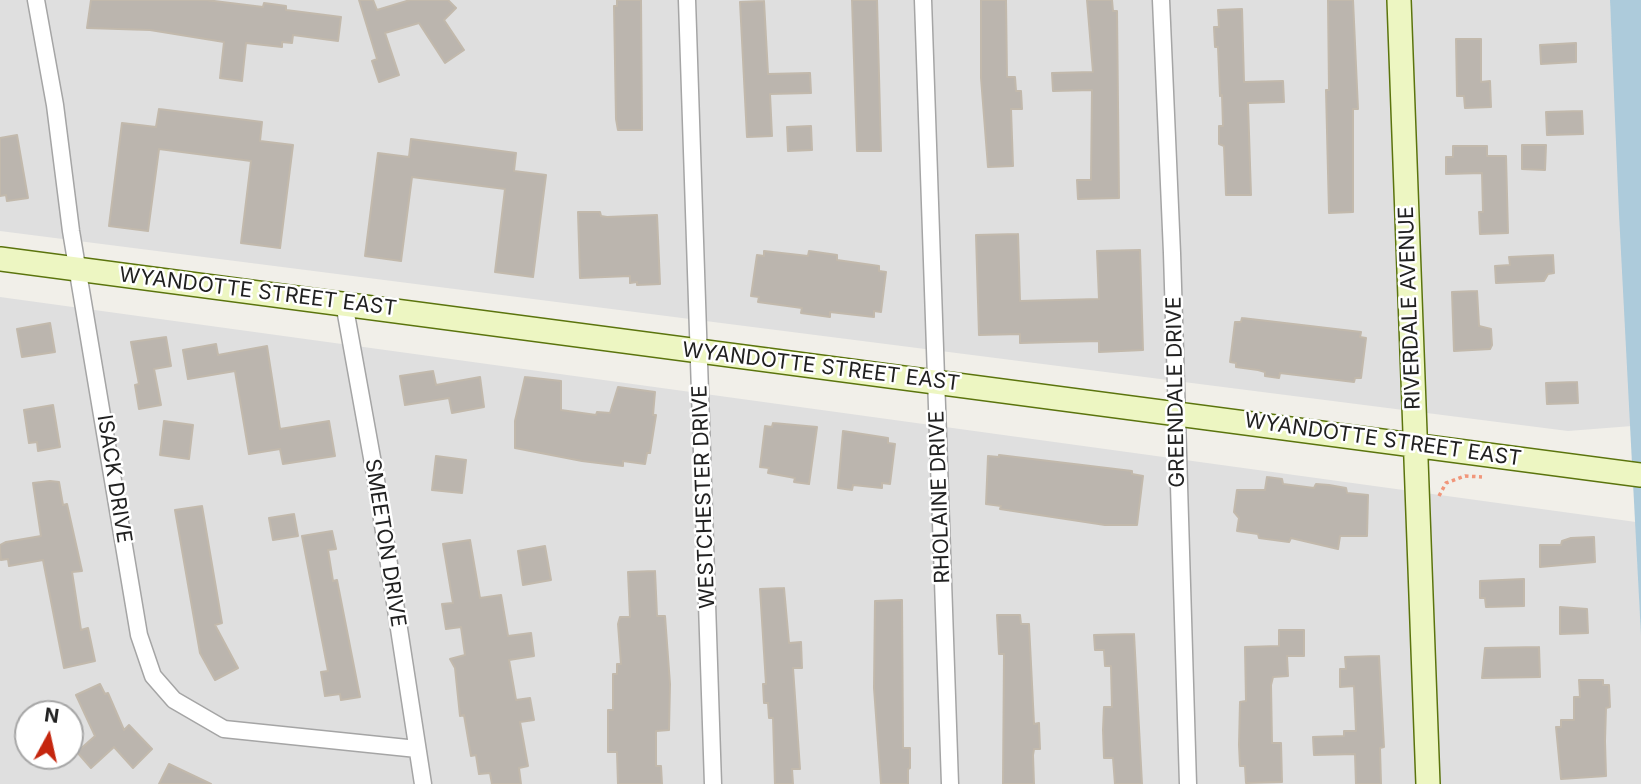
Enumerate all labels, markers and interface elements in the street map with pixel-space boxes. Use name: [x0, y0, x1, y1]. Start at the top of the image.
street label: RIVERDALE AVENUE: [1394, 206, 1426, 410]
street label: WYANDOTTE STREET EAST: [118, 262, 398, 322]
street label: GREENDALE DRIVE: [1162, 296, 1190, 488]
street label: WYANDOTTE STREET EAST: [681, 337, 961, 397]
street label: WESTCHESTER DRIVE: [688, 385, 720, 609]
street label: WYANDOTTE STREET EAST: [1243, 408, 1523, 472]
street label: RHOLAINE DRIVE: [924, 410, 956, 584]
street label: ISACK DRIVE: [91, 413, 137, 545]
street label: SMEETON DRIVE: [359, 457, 411, 629]
north arrow: [14, 700, 84, 770]
text: N: [43, 703, 60, 728]

